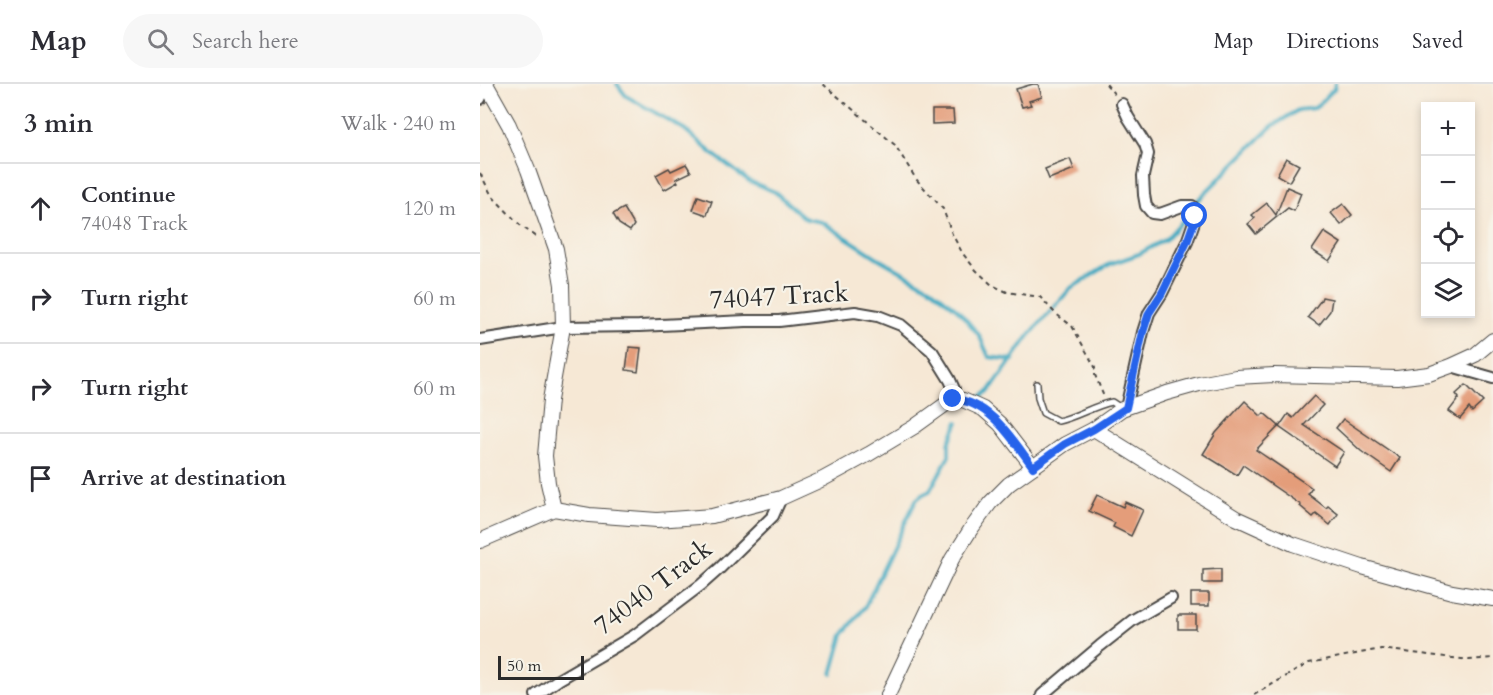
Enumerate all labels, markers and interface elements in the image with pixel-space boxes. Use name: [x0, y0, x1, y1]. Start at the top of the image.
search box: [123, 14, 543, 68]
text: Map: [30, 22, 87, 60]
icon: search: [144, 25, 177, 58]
text: Search here: [192, 26, 299, 56]
text: Map: [1213, 27, 1253, 56]
text: Directions: [1286, 27, 1379, 56]
text: Saved: [1412, 27, 1463, 56]
map controls: [1421, 102, 1475, 318]
button: +: [1421, 102, 1475, 156]
text: 3 min: [24, 106, 93, 141]
text: Walk · 240 m: [341, 110, 456, 137]
button: −: [1421, 156, 1475, 210]
text: Continue: [81, 180, 176, 210]
icon: ahead: [24, 192, 57, 225]
text: 120 m: [403, 195, 456, 222]
route start: [1181, 202, 1207, 228]
text: 74048 Track: [81, 210, 188, 237]
button: locate: [1421, 210, 1475, 264]
button: layers: [1421, 264, 1475, 318]
street label: 74047 Track: [709, 275, 849, 317]
icon: right: [24, 282, 57, 315]
text: Turn right: [81, 283, 188, 313]
text: 60 m: [413, 285, 456, 312]
icon: right: [24, 372, 57, 405]
text: Turn right: [81, 373, 188, 403]
text: 60 m: [413, 375, 456, 402]
route end: [939, 385, 965, 411]
icon: arrive: [24, 462, 57, 495]
text: Arrive at destination: [81, 463, 286, 493]
street label: 74040 Track: [587, 531, 719, 643]
scale bar: [498, 653, 584, 680]
text: 50 m: [507, 655, 541, 677]

